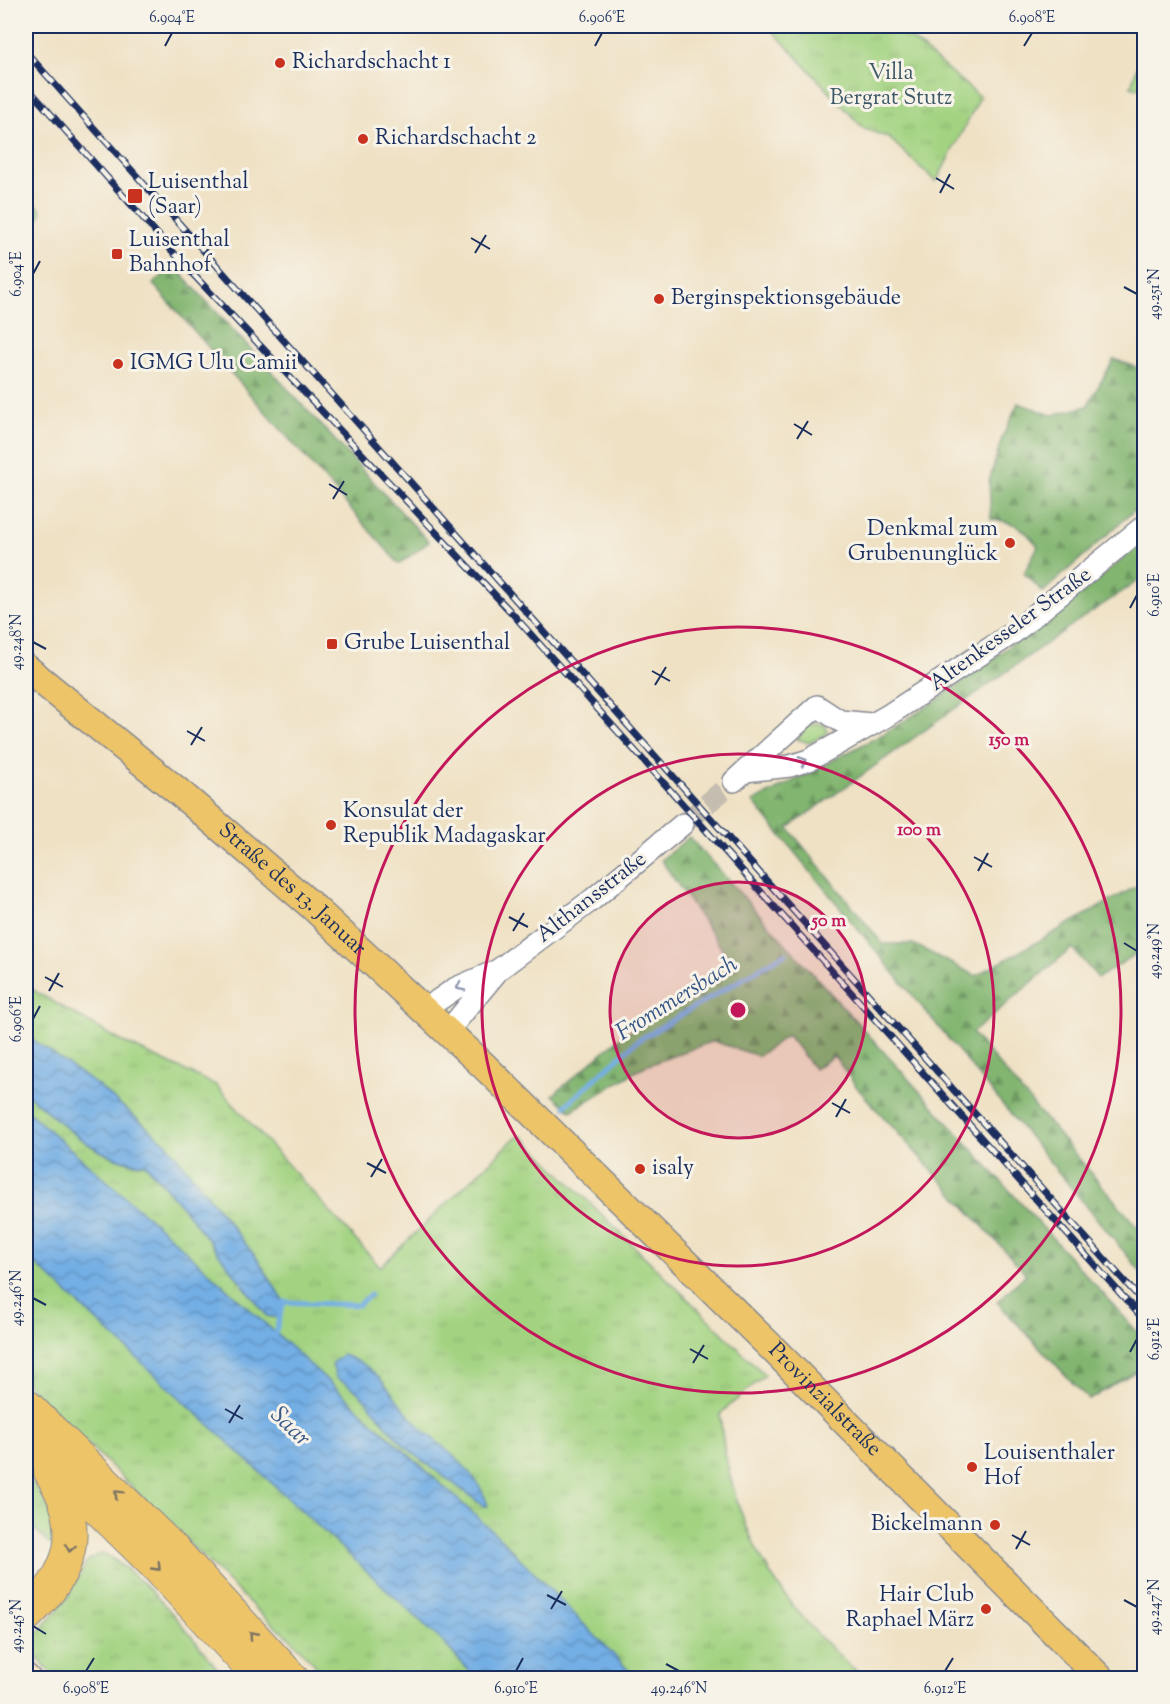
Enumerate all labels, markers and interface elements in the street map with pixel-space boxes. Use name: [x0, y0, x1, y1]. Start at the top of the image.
text: 6.904°E: [149, 8, 195, 29]
text: 6.906°E: [579, 8, 625, 29]
text: 6.908°E: [1009, 8, 1055, 29]
place label: Richardschacht 1: [292, 47, 451, 79]
marker: Richardschacht 1: [273, 56, 287, 70]
park label: Villa Bergrat Stutz: [830, 58, 952, 115]
place label: Richardschacht 2: [375, 123, 536, 155]
marker: Richardschacht 2: [356, 132, 370, 146]
place label: Luisenthal (Saar): [148, 167, 249, 224]
marker: Luisenthal (Saar): [126, 187, 144, 205]
place label: Luisenthal Bahnhof: [129, 225, 230, 282]
marker: Luisenthal Bahnhof: [110, 247, 124, 261]
text: 6.904°E: [7, 251, 28, 297]
text: 49.251°N: [1145, 268, 1166, 320]
place label: Berginspektionsgebäude: [671, 283, 901, 315]
marker: Berginspektionsgebäude: [652, 292, 666, 306]
place label: IGMG Ulu Camii: [130, 348, 297, 380]
marker: IGMG Ulu Camii: [111, 357, 125, 371]
place label: Denkmal zum Grubenunglück: [848, 514, 998, 571]
marker: Denkmal zum Grubenunglück: [1003, 536, 1017, 550]
street label: Altenkesseler Straße: [923, 560, 1099, 700]
text: 6.910°E: [1145, 573, 1166, 617]
text: 49.248°N: [7, 614, 28, 670]
place label: Grube Luisenthal: [344, 628, 510, 660]
marker: Grube Luisenthal: [325, 637, 339, 651]
text: 150 m: [989, 728, 1029, 754]
one-way arrow: [797, 756, 807, 769]
place label: Konsulat der Republik Madagaskar: [343, 796, 546, 853]
street label: Straße des 13. Januar: [210, 816, 373, 964]
marker: Konsulat der Republik Madagaskar: [324, 818, 338, 832]
text: 100 m: [897, 818, 941, 844]
street label: Althansstraße: [530, 845, 654, 951]
text: 50 m: [810, 909, 846, 935]
text: 49.249°N: [1145, 923, 1166, 979]
water label: Frommersbach: [610, 948, 745, 1050]
one-way arrow: [456, 980, 466, 991]
text: 6.906°E: [7, 996, 28, 1042]
centre of rings: [728, 1000, 748, 1020]
place label: isaly: [652, 1153, 694, 1185]
marker: isaly: [633, 1162, 647, 1176]
text: 49.246°N: [7, 1270, 28, 1326]
text: 6.912°E: [1145, 1318, 1166, 1360]
street label: Provinzialstraße: [760, 1336, 888, 1465]
water label: Saar: [262, 1399, 318, 1455]
place label: Louisenthaler Hof: [984, 1438, 1115, 1495]
marker: Louisenthaler Hof: [965, 1460, 979, 1474]
one-way arrow: [114, 1491, 125, 1502]
place label: Bickelmann: [871, 1509, 983, 1541]
marker: Bickelmann: [988, 1518, 1002, 1532]
one-way arrow: [64, 1543, 76, 1553]
one-way arrow: [150, 1560, 161, 1571]
text: 49.247°N: [1145, 1579, 1166, 1635]
place label: Hair Club Raphael März: [846, 1580, 974, 1637]
text: 49.245°N: [7, 1599, 28, 1653]
marker: Hair Club Raphael März: [979, 1602, 993, 1616]
one-way arrow: [249, 1631, 260, 1642]
text: 6.908°E: [63, 1679, 109, 1700]
text: 6.910°E: [494, 1679, 538, 1700]
text: 49.246°N: [651, 1679, 707, 1700]
text: 6.912°E: [924, 1679, 966, 1700]

